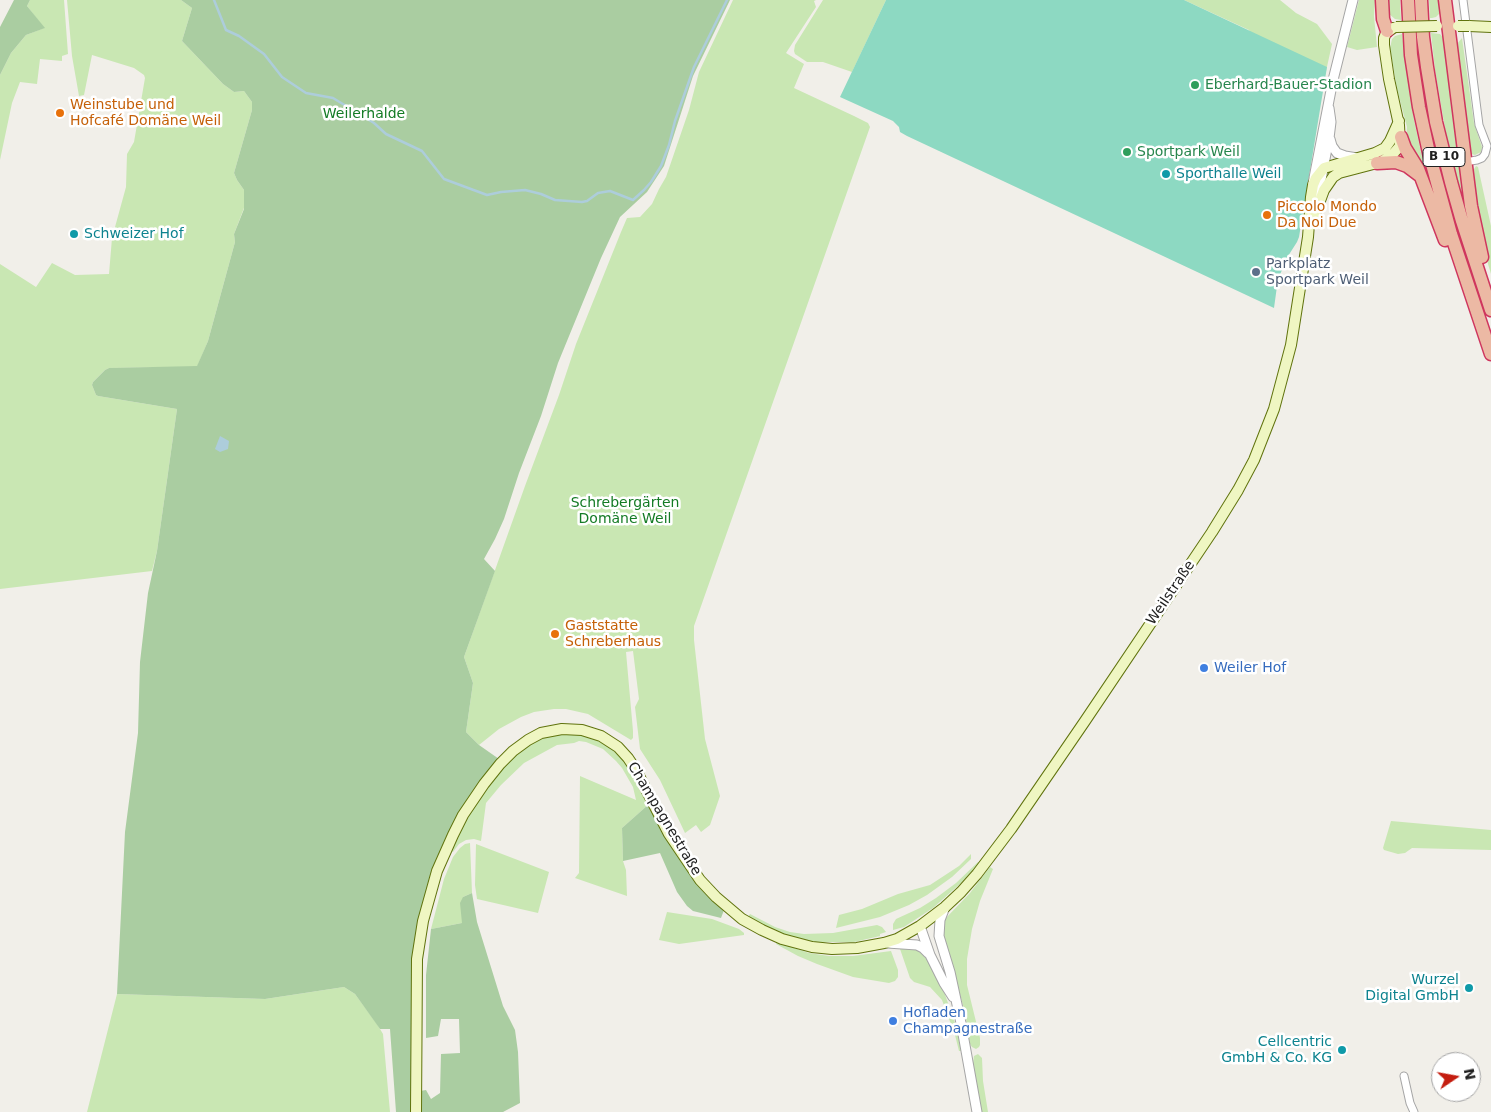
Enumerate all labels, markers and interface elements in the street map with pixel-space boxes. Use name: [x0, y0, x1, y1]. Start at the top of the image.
place label: Eberhard-Bauer-Stadion: [1205, 77, 1372, 93]
marker: Eberhard-Bauer-Stadion: [1189, 79, 1201, 91]
place label: Weinstube und Hofcafé Domäne Weil: [70, 97, 221, 130]
park label: Weilerhalde: [323, 106, 405, 122]
marker: Weinstube und Hofcafé Domäne Weil: [54, 107, 66, 119]
place label: Sportpark Weil: [1137, 144, 1240, 160]
marker: Sportpark Weil: [1121, 146, 1133, 158]
road number: B 10: [1423, 148, 1465, 166]
place label: Sporthalle Weil: [1176, 166, 1281, 182]
marker: Sporthalle Weil: [1160, 168, 1172, 180]
place label: Piccolo Mondo Da Noi Due: [1277, 199, 1377, 232]
marker: Piccolo Mondo Da Noi Due: [1261, 209, 1273, 221]
place label: Schweizer Hof: [84, 226, 184, 242]
marker: Schweizer Hof: [68, 228, 80, 240]
place label: Parkplatz Sportpark Weil: [1266, 256, 1369, 288]
marker: Parkplatz Sportpark Weil: [1250, 266, 1262, 278]
park label: Schrebergärten Domäne Weil: [571, 495, 679, 528]
street label: Weilstraße: [1143, 558, 1199, 628]
place label: Gaststatte Schreberhaus: [565, 618, 661, 650]
marker: Gaststatte Schreberhaus: [549, 628, 561, 640]
place label: Weiler Hof: [1214, 660, 1286, 676]
marker: Weiler Hof: [1198, 662, 1210, 674]
street label: Champagnestraße: [624, 759, 704, 879]
place label: Wurzel Digital GmbH: [1365, 972, 1459, 1004]
marker: Wurzel Digital GmbH: [1463, 982, 1475, 994]
place label: Hofladen Champagnestraße: [903, 1005, 1032, 1038]
marker: Hofladen Champagnestraße: [887, 1015, 899, 1027]
place label: Cellcentric GmbH & Co. KG: [1221, 1034, 1332, 1066]
marker: Cellcentric GmbH & Co. KG: [1336, 1044, 1348, 1056]
north arrow: [1431, 1052, 1481, 1102]
text: N: [1461, 1067, 1479, 1081]

